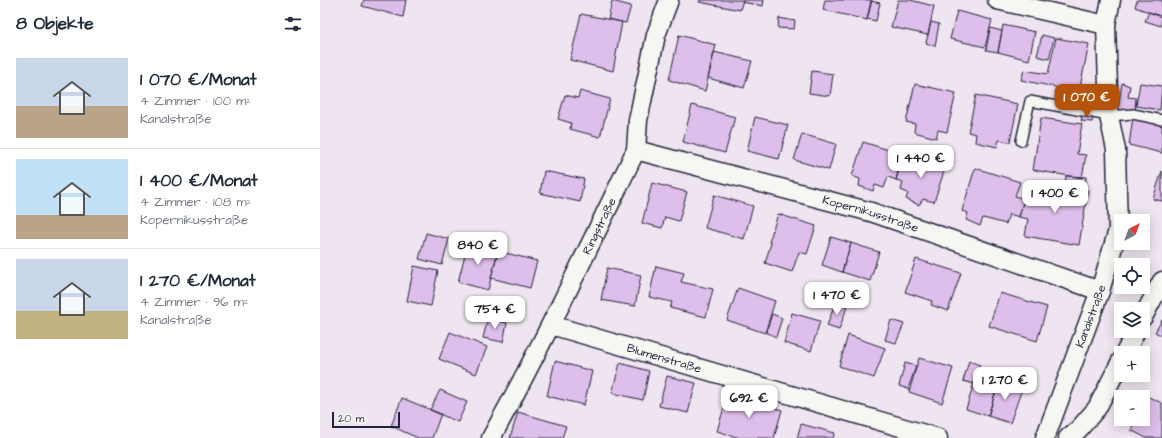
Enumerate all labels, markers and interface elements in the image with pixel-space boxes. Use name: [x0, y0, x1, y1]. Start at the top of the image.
text: 8 Objekte: [16, 12, 94, 36]
icon: filters: [282, 13, 304, 35]
text: 1 070 €/Monat: [140, 68, 257, 92]
icon: home: [48, 74, 96, 122]
pin: 1 070 €: [1050, 84, 1124, 118]
text: 1 070 €: [1064, 88, 1110, 106]
text: 4 Zimmer · 100 m²: [140, 92, 251, 110]
text: Kanalstraße: [140, 110, 212, 128]
pin: 1 440 €: [884, 145, 958, 179]
text: 1 440 €: [897, 149, 945, 167]
text: 1 400 €/Monat: [140, 169, 258, 193]
icon: home: [48, 175, 96, 223]
pin: 1 400 €: [1018, 180, 1092, 214]
text: 1 400 €: [1031, 184, 1079, 202]
street label: Kopernikusstraße: [820, 192, 921, 237]
text: 4 Zimmer · 108 m²: [140, 193, 251, 211]
street label: Ringstraße: [579, 195, 621, 258]
text: Kopernikusstraße: [140, 211, 248, 229]
north arrow: [1114, 214, 1150, 250]
map controls: [1114, 214, 1150, 426]
pin: 840 €: [450, 232, 506, 266]
text: 840 €: [457, 236, 499, 254]
button: locate: [1114, 258, 1150, 294]
text: 1 270 €/Monat: [140, 269, 256, 293]
icon: home: [48, 275, 96, 323]
pin: 1 470 €: [800, 282, 874, 316]
street label: Kanalstraße: [1071, 282, 1110, 350]
text: 1 470 €: [813, 286, 861, 304]
text: 4 Zimmer · 96 m²: [140, 293, 249, 311]
pin: 754 €: [467, 296, 523, 330]
text: 754 €: [474, 300, 516, 318]
button: layers: [1114, 302, 1150, 338]
text: Kanalstraße: [140, 311, 212, 329]
street label: Blumenstraße: [625, 340, 704, 378]
button: +: [1114, 346, 1150, 382]
pin: 1 270 €: [968, 367, 1042, 401]
text: 1 270 €: [982, 371, 1028, 389]
pin: 692 €: [721, 385, 777, 419]
text: 692 €: [730, 389, 768, 407]
button: −: [1114, 390, 1150, 426]
scale bar: [332, 410, 400, 429]
text: 20 m: [338, 411, 364, 426]

